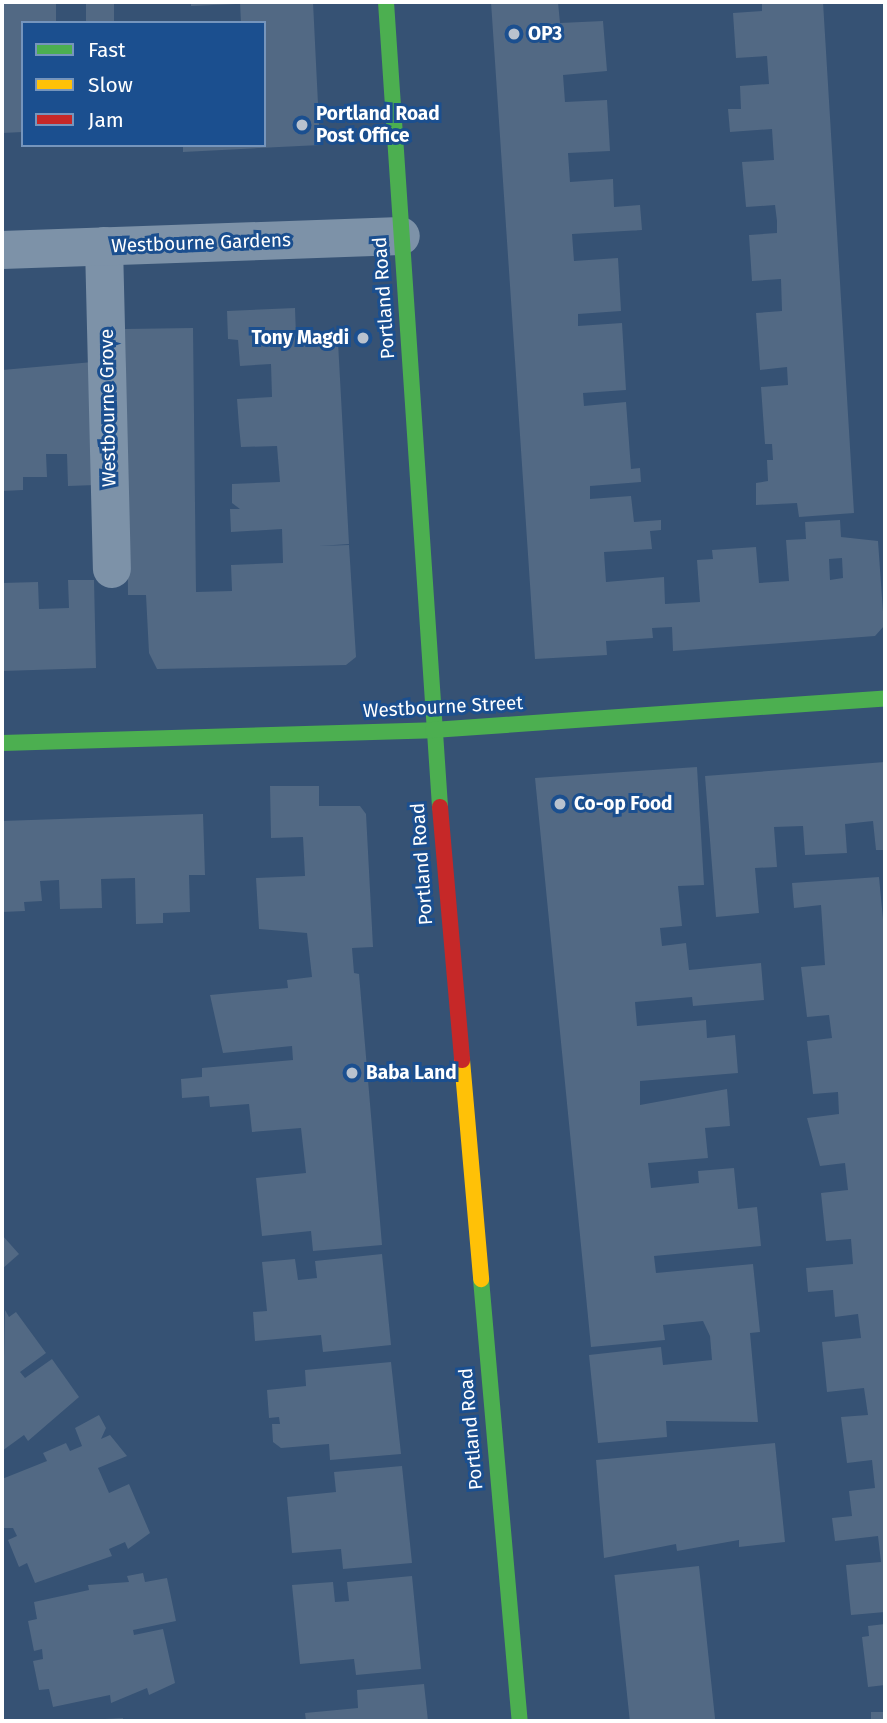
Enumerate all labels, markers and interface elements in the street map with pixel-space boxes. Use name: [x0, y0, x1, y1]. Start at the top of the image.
legend: [21, 21, 266, 147]
place label: OP3: [528, 23, 562, 45]
marker: OP3: [506, 26, 522, 42]
text: Fast: [88, 37, 126, 63]
text: Slow: [88, 72, 133, 98]
place label: Portland Road Post Office: [316, 103, 440, 147]
text: Jam: [88, 107, 124, 133]
marker: Portland Road Post Office: [294, 117, 310, 133]
street label: Westbourne Gardens: [111, 228, 291, 258]
street label: Portland Road: [368, 236, 400, 360]
place label: Tony Magdi: [252, 327, 349, 349]
street label: Westbourne Grove: [95, 329, 121, 487]
marker: Tony Magdi: [355, 330, 371, 346]
street label: Westbourne Street: [362, 691, 524, 723]
place label: Co-op Food: [574, 793, 672, 815]
marker: Co-op Food: [552, 796, 568, 812]
street label: Portland Road: [406, 802, 438, 926]
place label: Baba Land: [366, 1062, 457, 1084]
marker: Baba Land: [344, 1065, 360, 1081]
street label: Portland Road: [454, 1367, 488, 1491]

